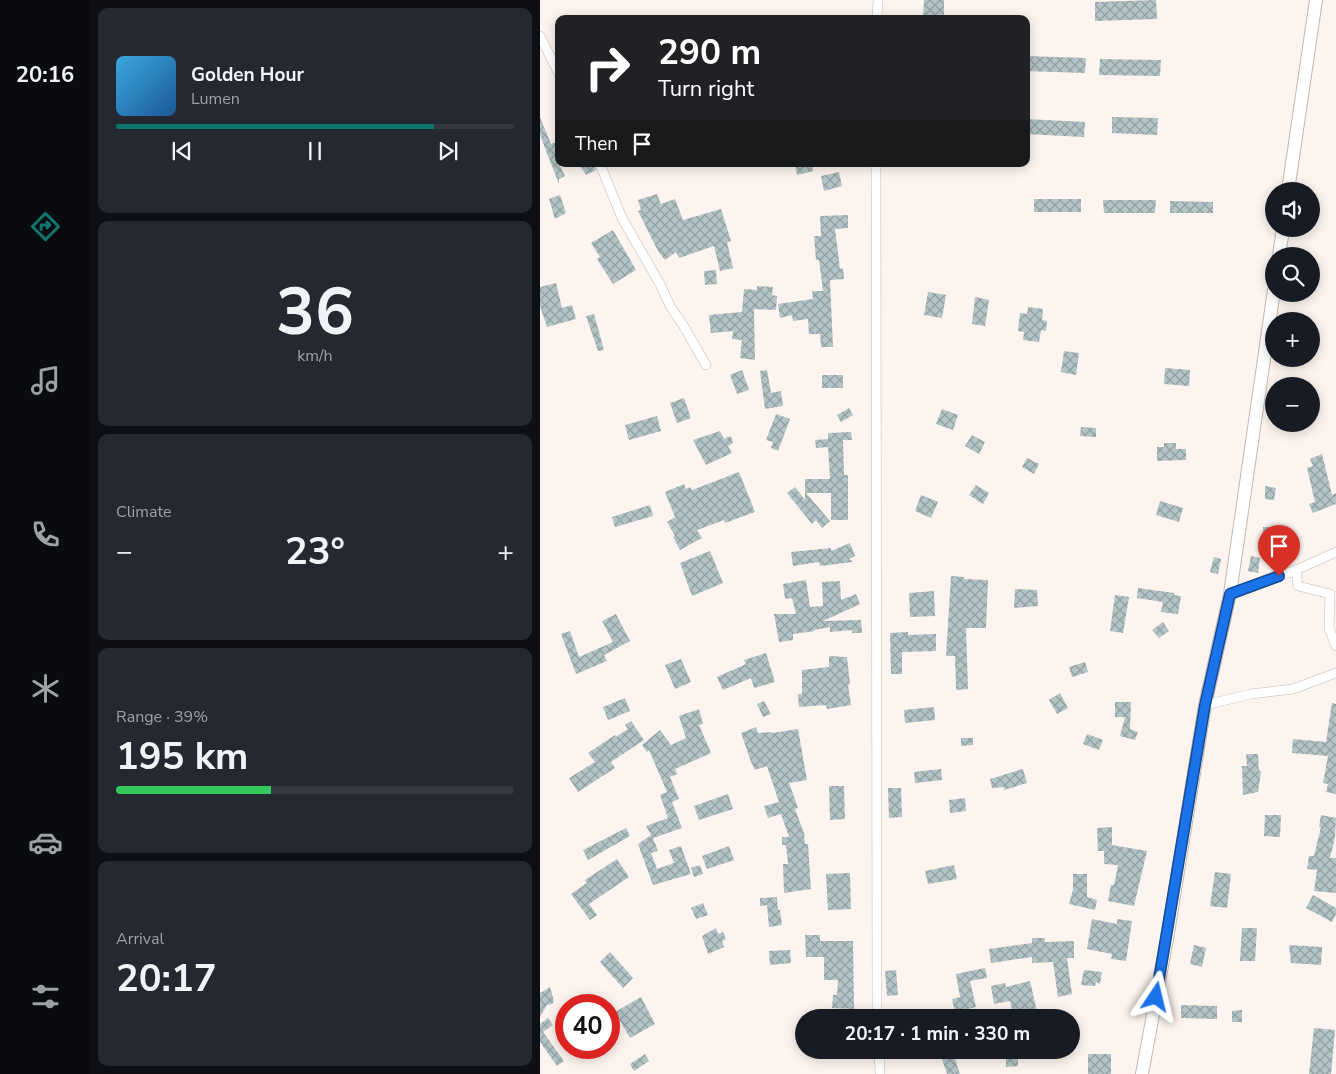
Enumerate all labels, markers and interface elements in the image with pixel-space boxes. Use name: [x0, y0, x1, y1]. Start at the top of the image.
text: 290 m: [658, 29, 761, 76]
icon: right: [575, 35, 640, 100]
text: 20:16: [16, 60, 74, 90]
text: Golden Hour: [191, 62, 304, 88]
text: Turn right: [658, 74, 754, 104]
text: Lumen: [191, 88, 240, 110]
icon: arrive: [628, 130, 656, 158]
text: Then: [575, 131, 618, 157]
icon: previous: [168, 137, 196, 165]
icon: pause: [301, 137, 329, 165]
icon: next: [434, 137, 462, 165]
map controls: [1265, 182, 1320, 432]
button: sound: [1265, 182, 1320, 237]
icon: directions: [28, 209, 63, 244]
button: search: [1265, 247, 1320, 302]
text: 36: [276, 268, 354, 357]
button: +: [1265, 312, 1320, 367]
text: km/h: [297, 345, 333, 367]
icon: music: [28, 363, 63, 398]
button: −: [1265, 377, 1320, 432]
text: Climate: [116, 501, 171, 523]
icon: phone: [28, 517, 63, 552]
pin: [1258, 525, 1300, 576]
text: 23°: [285, 526, 345, 577]
icon: arrive: [1265, 532, 1293, 560]
text: −: [116, 533, 133, 571]
text: +: [497, 533, 514, 571]
icon: climate: [28, 671, 63, 706]
text: Range · 39%: [116, 706, 208, 728]
text: 195 km: [116, 731, 248, 782]
icon: car: [28, 825, 63, 860]
text: Arrival: [116, 928, 164, 950]
text: 20:17: [116, 953, 217, 1004]
position arrow: [1129, 970, 1181, 1022]
icon: filters: [28, 979, 63, 1014]
speed limit sign: 40: [555, 994, 620, 1059]
text: 20:17 · 1 min · 330 m: [845, 1021, 1030, 1047]

